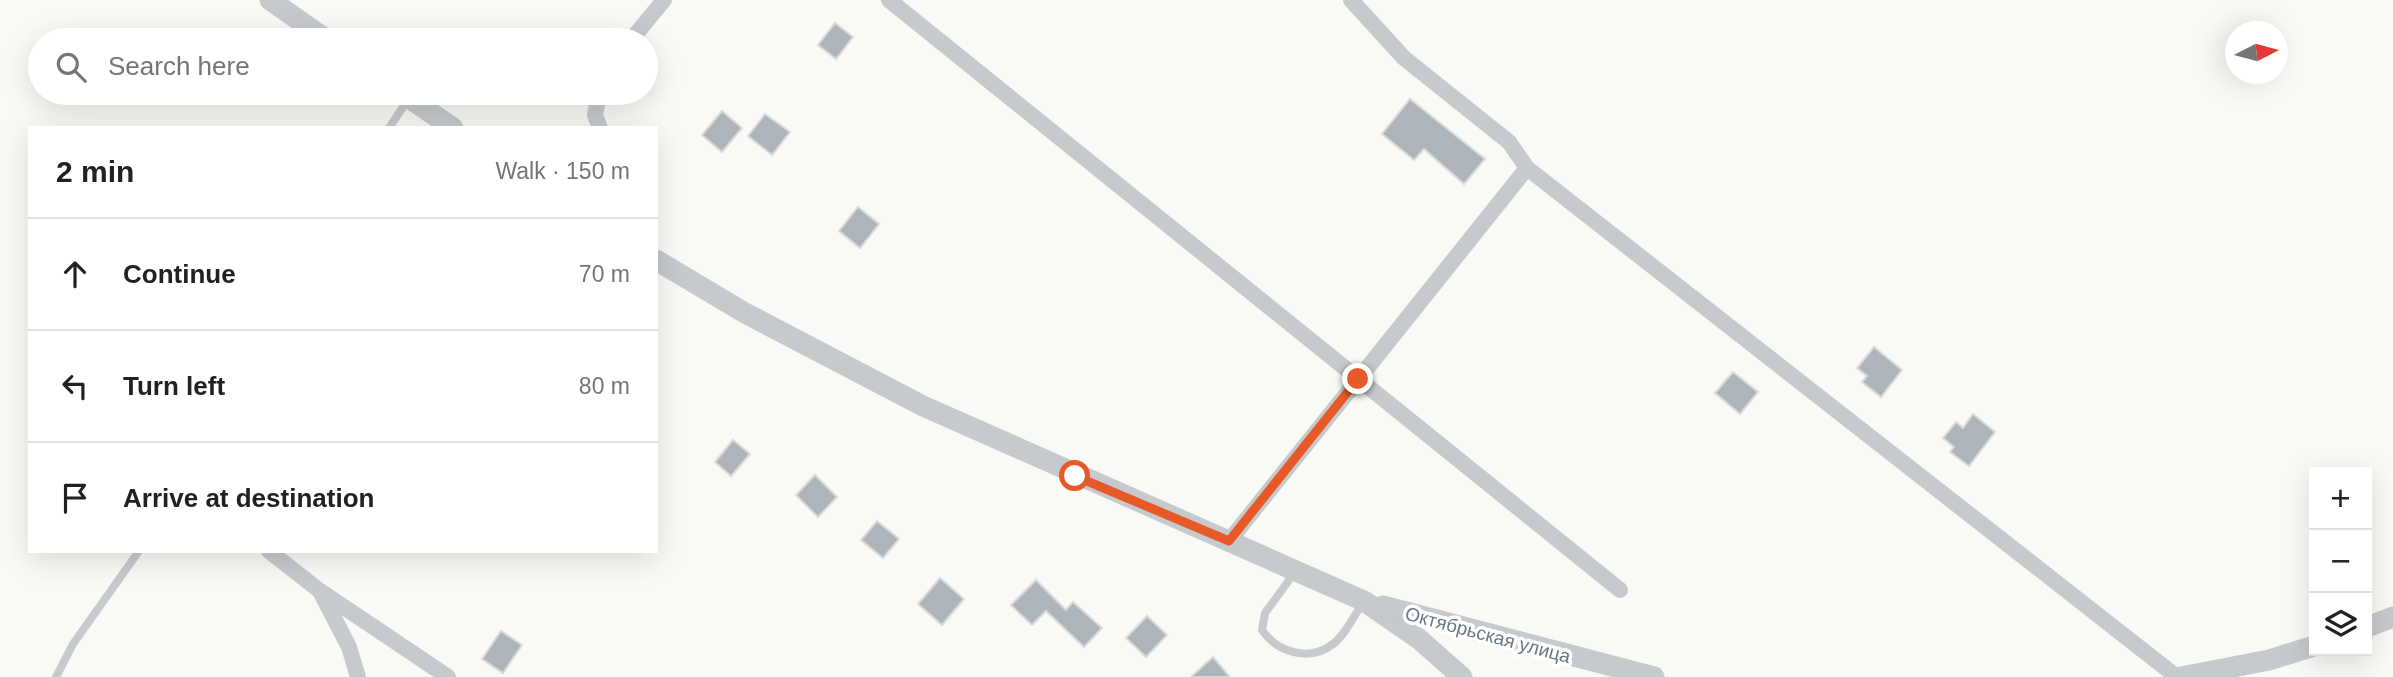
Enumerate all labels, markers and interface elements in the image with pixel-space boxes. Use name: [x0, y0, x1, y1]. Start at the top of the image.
north arrow: [2225, 21, 2288, 84]
search box: [28, 28, 658, 105]
icon: search: [52, 48, 90, 86]
text: Search here: [108, 51, 250, 81]
text: 2 min: [56, 155, 134, 188]
text: Walk · 150 m: [495, 158, 630, 184]
icon: ahead: [56, 255, 94, 293]
text: Continue: [123, 259, 236, 289]
text: 70 m: [579, 261, 630, 287]
route end: [1342, 363, 1373, 394]
icon: left: [56, 367, 94, 405]
text: Turn left: [123, 371, 225, 401]
text: 80 m: [579, 373, 630, 399]
route start: [1059, 460, 1090, 491]
map controls: [2309, 467, 2372, 656]
button: +: [2309, 467, 2372, 530]
icon: arrive: [56, 479, 94, 517]
text: Arrive at destination: [123, 483, 374, 513]
button: −: [2309, 530, 2372, 593]
button: layers: [2309, 593, 2372, 656]
street label: Октябрьская улица: [1403, 603, 1573, 667]

